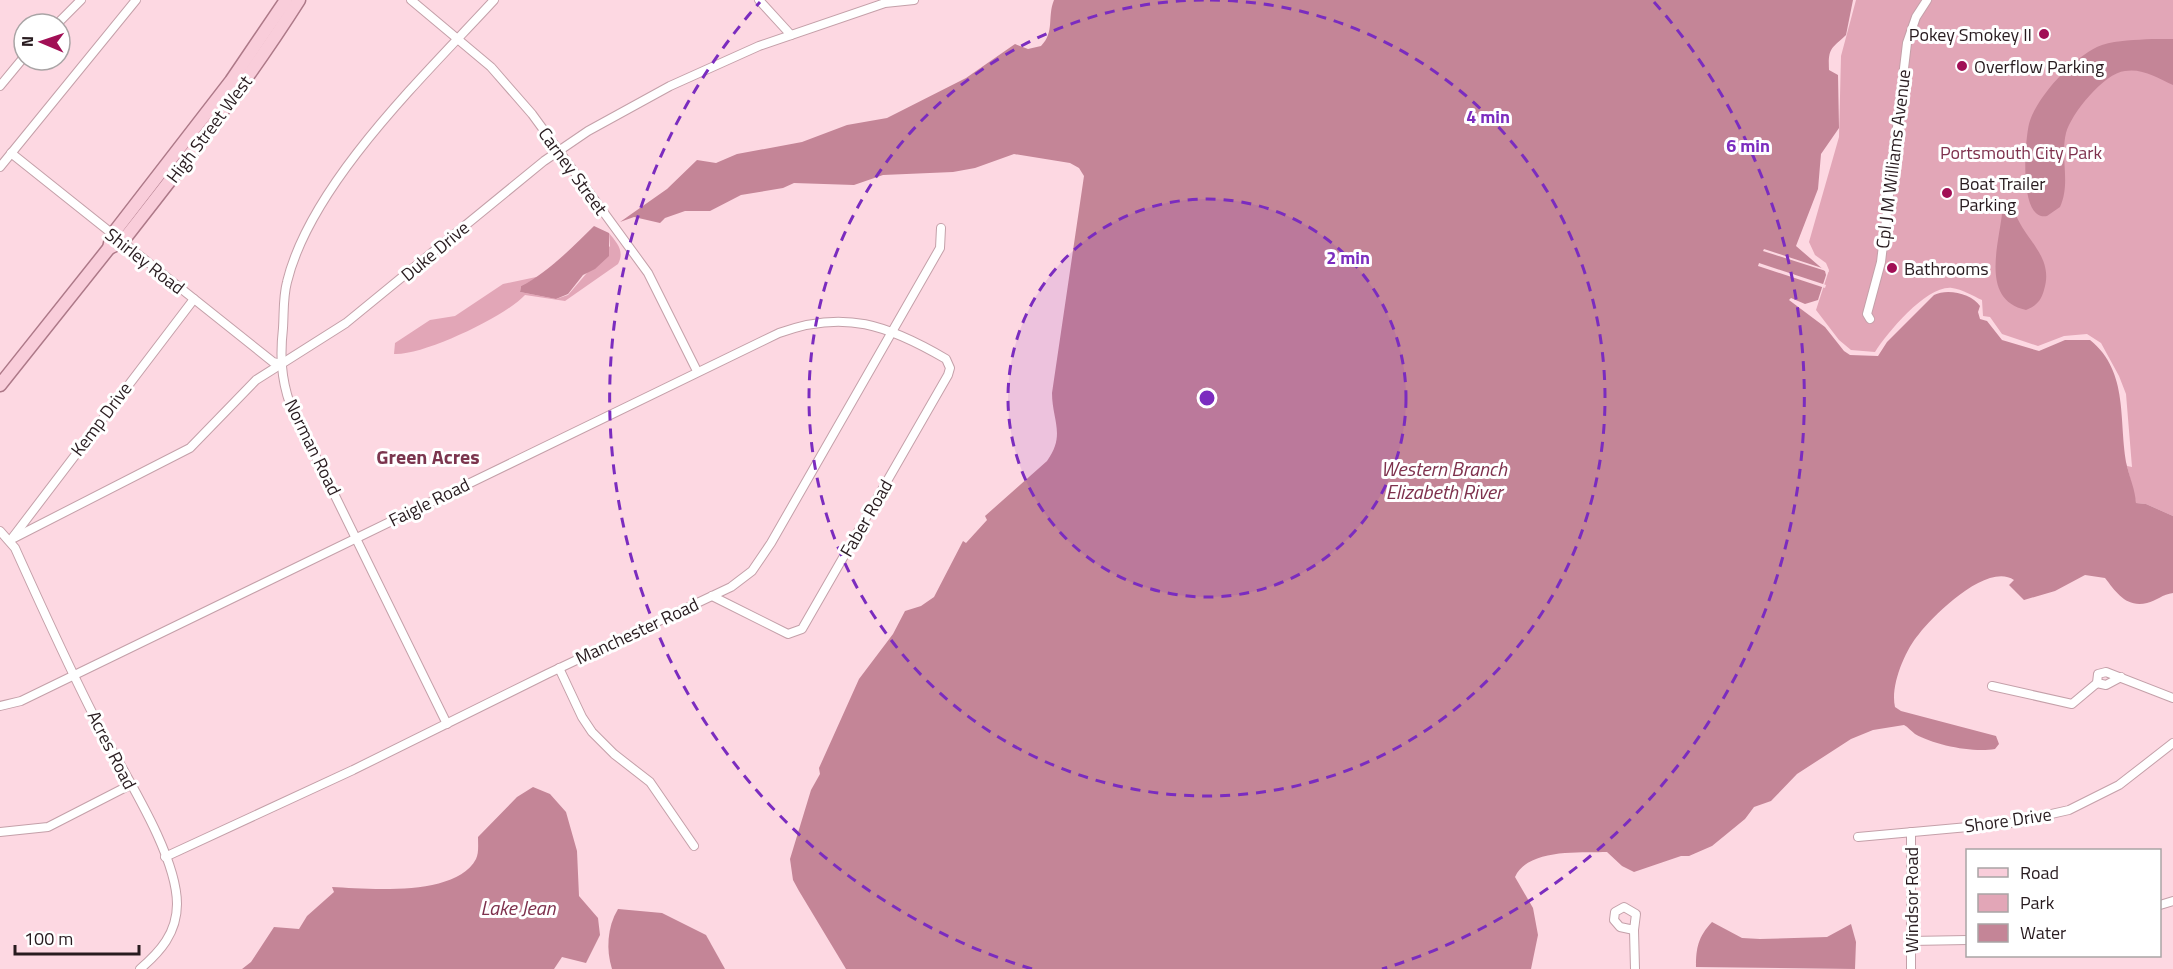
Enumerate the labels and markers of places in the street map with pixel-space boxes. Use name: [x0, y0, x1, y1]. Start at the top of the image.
place label: Pokey Smokey II: [1909, 21, 2032, 48]
marker: Pokey Smokey II: [2037, 27, 2051, 41]
place label: Overflow Parking: [1974, 53, 2104, 80]
marker: Overflow Parking: [1955, 59, 1969, 73]
place label: Boat Trailer Parking: [1959, 170, 2045, 218]
marker: Boat Trailer Parking: [1940, 186, 1954, 200]
place label: Bathrooms: [1904, 255, 1989, 282]
marker: Bathrooms: [1885, 261, 1899, 275]
centre of rings: [1197, 388, 1217, 408]

